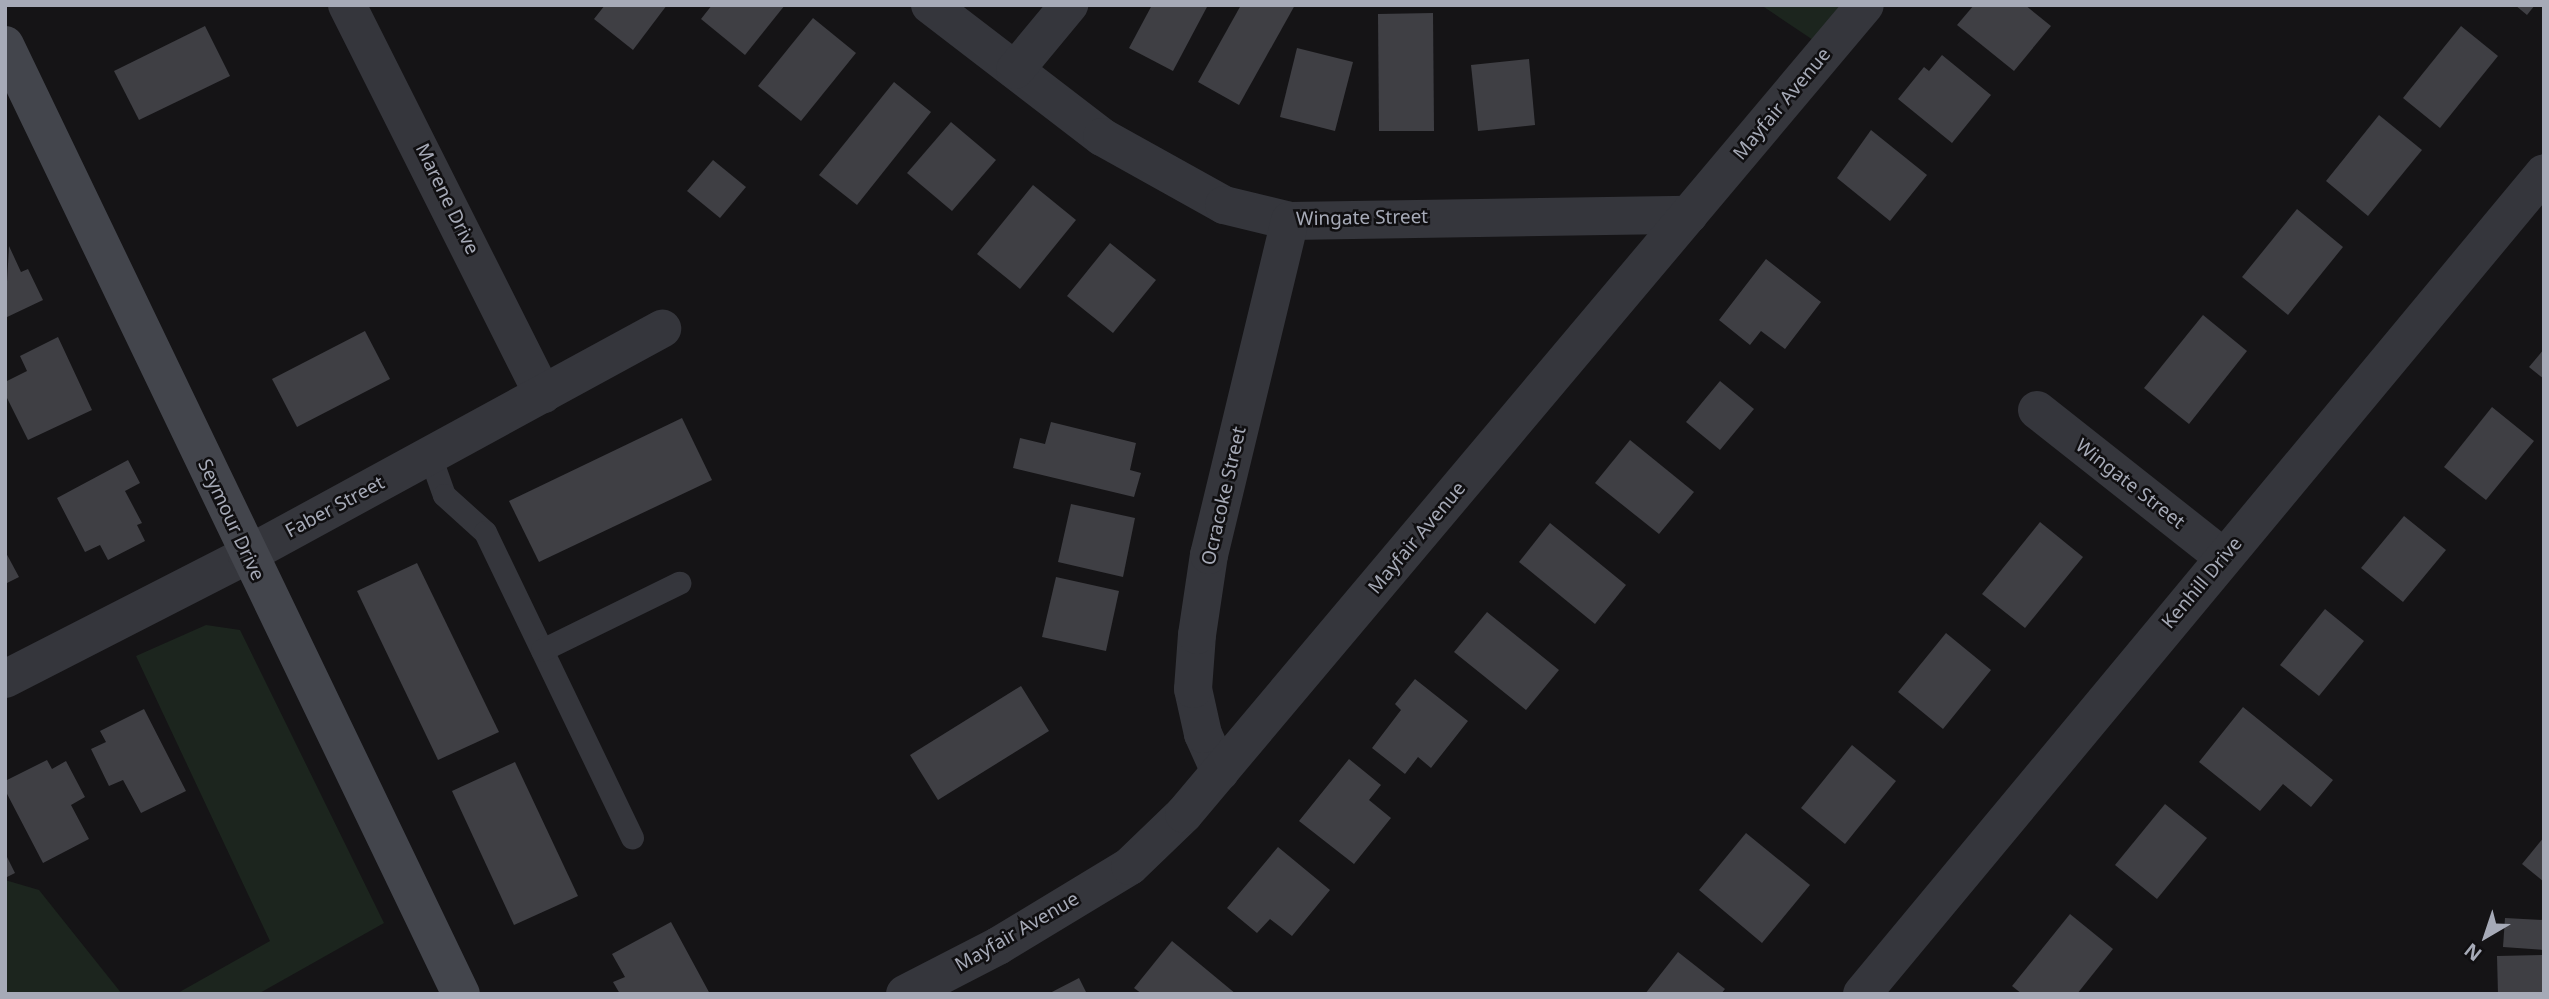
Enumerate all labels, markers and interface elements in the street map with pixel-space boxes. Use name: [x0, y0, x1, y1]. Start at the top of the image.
street label: Mayfair Avenue: [1729, 43, 1835, 165]
street label: Marene Drive: [410, 140, 484, 258]
street label: Wingate Street: [1296, 205, 1428, 231]
street label: Ocracoke Street: [1197, 424, 1251, 568]
street label: Wingate Street: [2071, 434, 2189, 534]
street label: Seymour Drive: [193, 456, 269, 584]
street label: Faber Street: [282, 471, 388, 543]
street label: Mayfair Avenue: [1364, 477, 1470, 599]
street label: Kenhill Drive: [2157, 533, 2247, 633]
street label: Mayfair Avenue: [951, 887, 1083, 977]
north arrow: [2451, 901, 2521, 971]
text: N: [2459, 937, 2487, 967]

